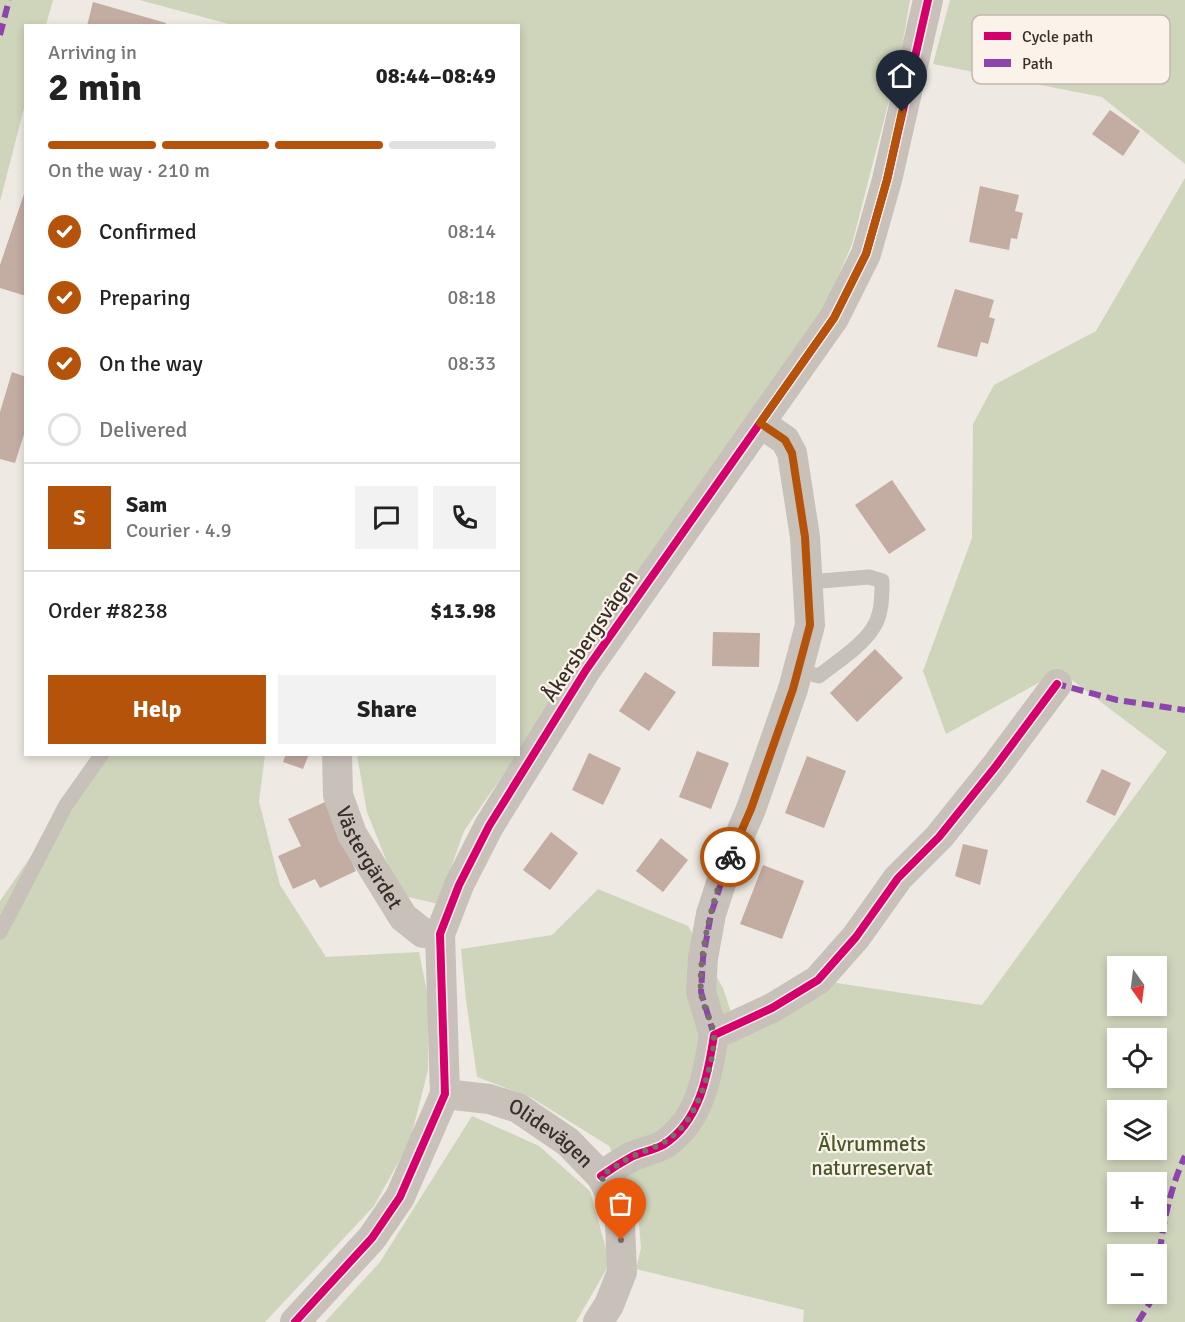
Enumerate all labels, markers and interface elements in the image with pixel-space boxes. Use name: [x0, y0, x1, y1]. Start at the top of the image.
legend: [972, 15, 1170, 84]
text: Cycle path: [1022, 27, 1093, 47]
text: Arriving in: [48, 40, 137, 65]
pin: [876, 50, 927, 112]
text: Path: [1022, 54, 1053, 74]
icon: home: [885, 59, 918, 92]
text: 08:44–08:49: [376, 62, 496, 89]
text: 2 min: [48, 63, 142, 111]
text: On the way · 210 m: [48, 158, 210, 183]
icon: check: [48, 215, 81, 248]
text: Confirmed: [99, 218, 197, 245]
text: 08:14: [447, 219, 496, 244]
icon: check: [48, 281, 81, 314]
text: Preparing: [99, 284, 191, 311]
text: 08:18: [447, 285, 496, 310]
icon: check: [48, 347, 81, 380]
text: On the way: [99, 350, 203, 377]
text: 08:33: [447, 351, 496, 376]
text: Delivered: [99, 416, 187, 443]
button: chat: [355, 486, 418, 549]
button: phone: [433, 486, 496, 549]
text: Sam: [126, 491, 167, 518]
text: S: [73, 504, 86, 531]
text: Courier · 4.9: [126, 518, 232, 543]
street label: Åkersbergsvägen: [536, 565, 644, 707]
text: Order #8238: [48, 597, 168, 624]
text: $13.98: [430, 597, 496, 624]
button: Help: [48, 675, 266, 744]
button: Share: [278, 675, 496, 744]
street label: Västergärdet: [330, 803, 408, 914]
courier: [700, 827, 760, 887]
icon: bike: [714, 841, 747, 874]
north arrow: [1107, 956, 1167, 1016]
map controls: [1107, 956, 1167, 1304]
button: locate: [1107, 1028, 1167, 1088]
street label: Olidevägen: [506, 1093, 599, 1173]
button: layers: [1107, 1100, 1167, 1160]
park label: Älvrummets naturreservat: [811, 1131, 933, 1181]
button: +: [1107, 1172, 1167, 1232]
pin: [595, 1178, 646, 1240]
icon: bag: [604, 1187, 637, 1220]
button: −: [1107, 1244, 1167, 1304]

